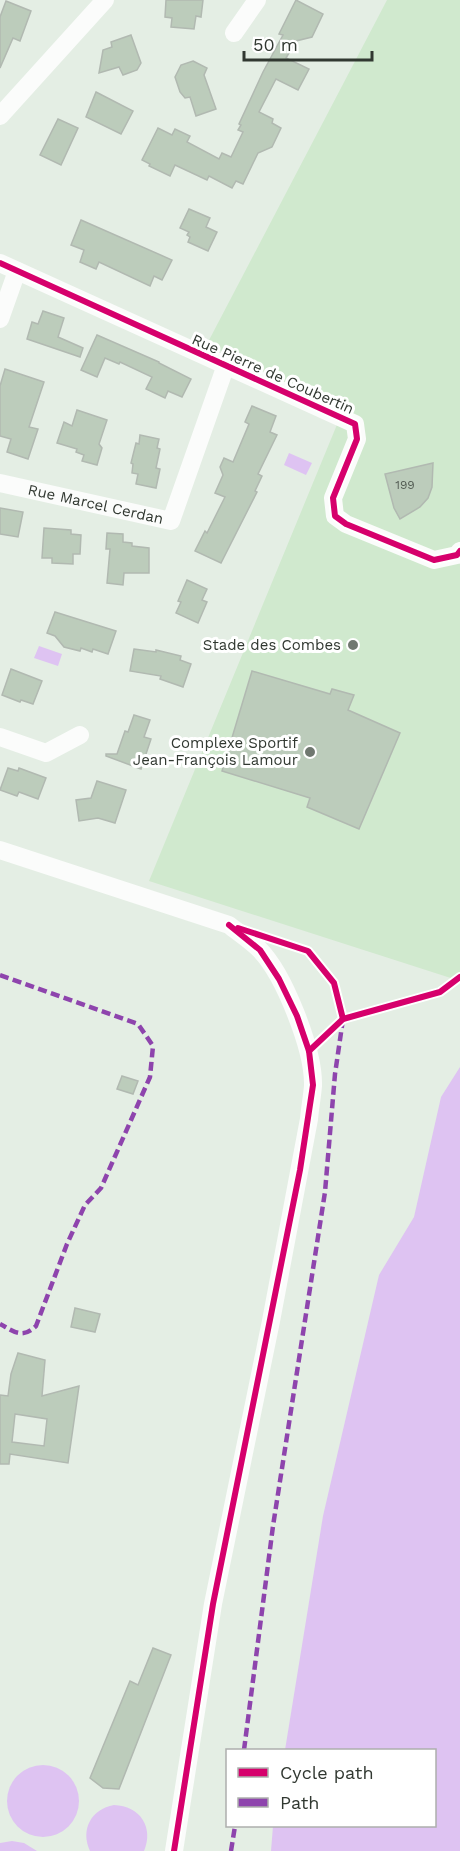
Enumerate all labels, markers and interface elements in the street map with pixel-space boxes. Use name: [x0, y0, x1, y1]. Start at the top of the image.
scale bar: [244, 24, 372, 62]
text: 50 m: [253, 34, 298, 55]
street label: Rue Pierre de Coubertin: [189, 330, 357, 418]
house number: 199: [395, 478, 415, 492]
street label: Rue Marcel Cerdan: [26, 480, 165, 528]
place label: Stade des Combes: [203, 636, 341, 654]
marker: Stade des Combes: [346, 638, 360, 652]
place label: Complexe Sportif Jean-François Lamour: [133, 734, 298, 769]
marker: Complexe Sportif Jean-François Lamour: [303, 745, 317, 759]
legend: [226, 1749, 436, 1827]
text: Cycle path: [280, 1762, 374, 1783]
text: Path: [280, 1792, 320, 1813]

